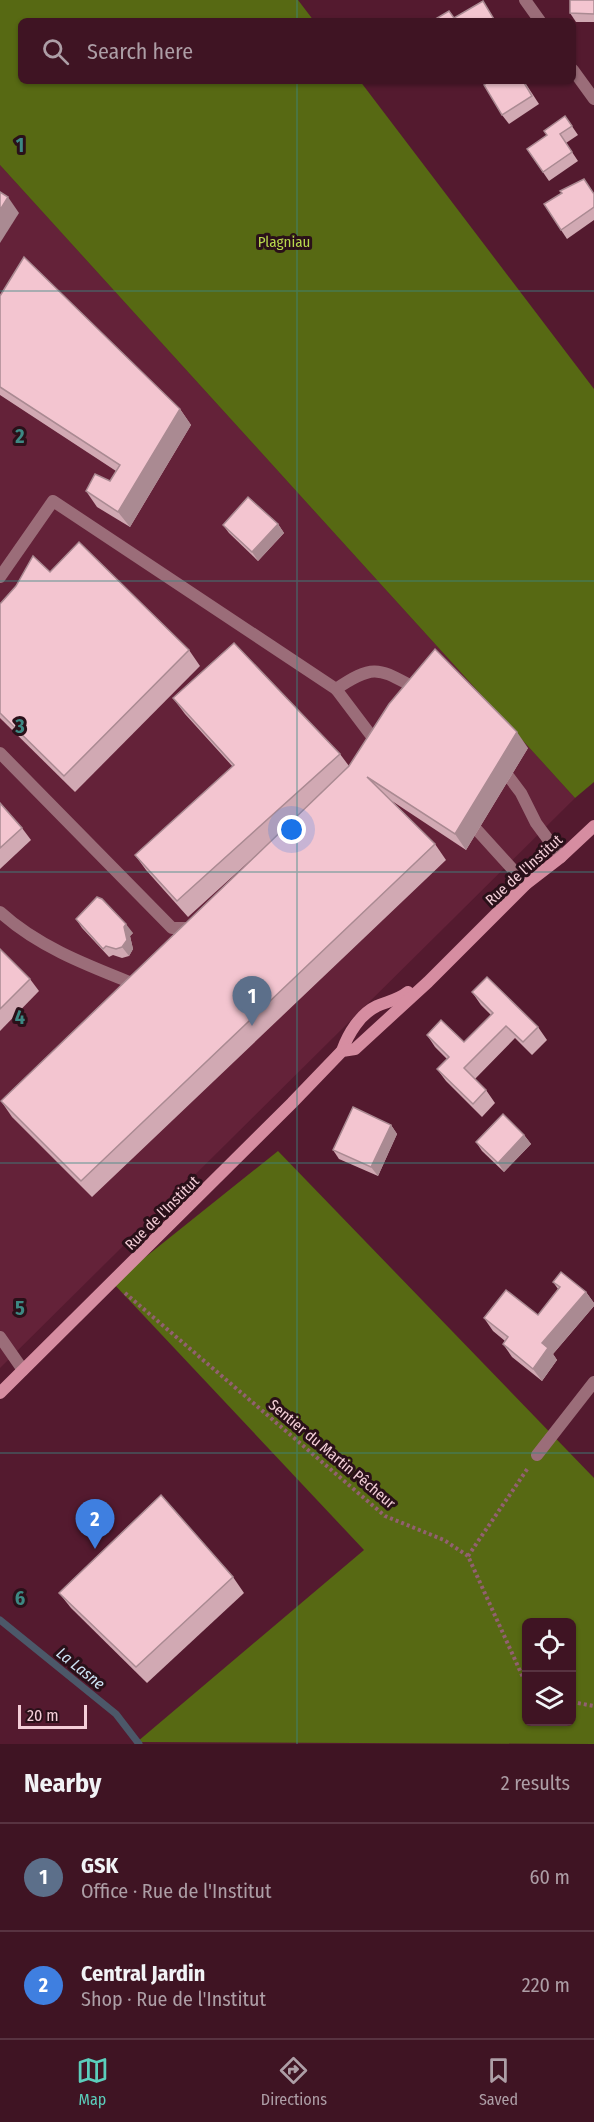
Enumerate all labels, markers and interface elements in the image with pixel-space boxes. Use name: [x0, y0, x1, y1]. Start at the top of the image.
search box: [18, 18, 576, 84]
icon: search: [39, 35, 72, 68]
text: Search here: [87, 38, 193, 65]
text: 1: [16, 133, 24, 157]
park label: Plagniau: [258, 233, 310, 251]
text: 2: [14, 424, 25, 448]
text: 3: [14, 714, 25, 738]
your location: [277, 815, 306, 844]
street label: Rue de l'Institut: [482, 831, 566, 909]
pin: 1: [232, 976, 272, 1026]
text: 4: [15, 1005, 25, 1029]
street label: Rue de l'Institut: [121, 1172, 203, 1254]
text: 5: [15, 1296, 25, 1320]
street label: Sentier du Martin Pêcheur: [265, 1396, 400, 1513]
pin: 2: [76, 1500, 115, 1549]
text: 6: [15, 1586, 25, 1610]
map controls: [522, 1618, 576, 1726]
button: locate: [522, 1618, 576, 1672]
water label: La Lasne: [53, 1643, 109, 1694]
button: layers: [522, 1672, 576, 1726]
scale bar: [18, 1702, 87, 1730]
text: 20 m: [27, 1706, 58, 1725]
text: Nearby: [24, 1768, 101, 1799]
text: 2 results: [501, 1771, 570, 1795]
text: GSK: [81, 1852, 118, 1879]
text: 1: [39, 1865, 48, 1889]
text: 60 m: [530, 1865, 570, 1889]
text: Office · Rue de l'Institut: [81, 1879, 272, 1903]
text: Central Jardin: [81, 1960, 205, 1987]
text: 2: [39, 1973, 48, 1997]
text: 220 m: [522, 1973, 570, 1997]
text: Shop · Rue de l'Institut: [81, 1987, 266, 2011]
tab: Map: [76, 2054, 109, 2109]
tab: Directions: [261, 2054, 327, 2109]
tab: Saved: [479, 2054, 518, 2109]

